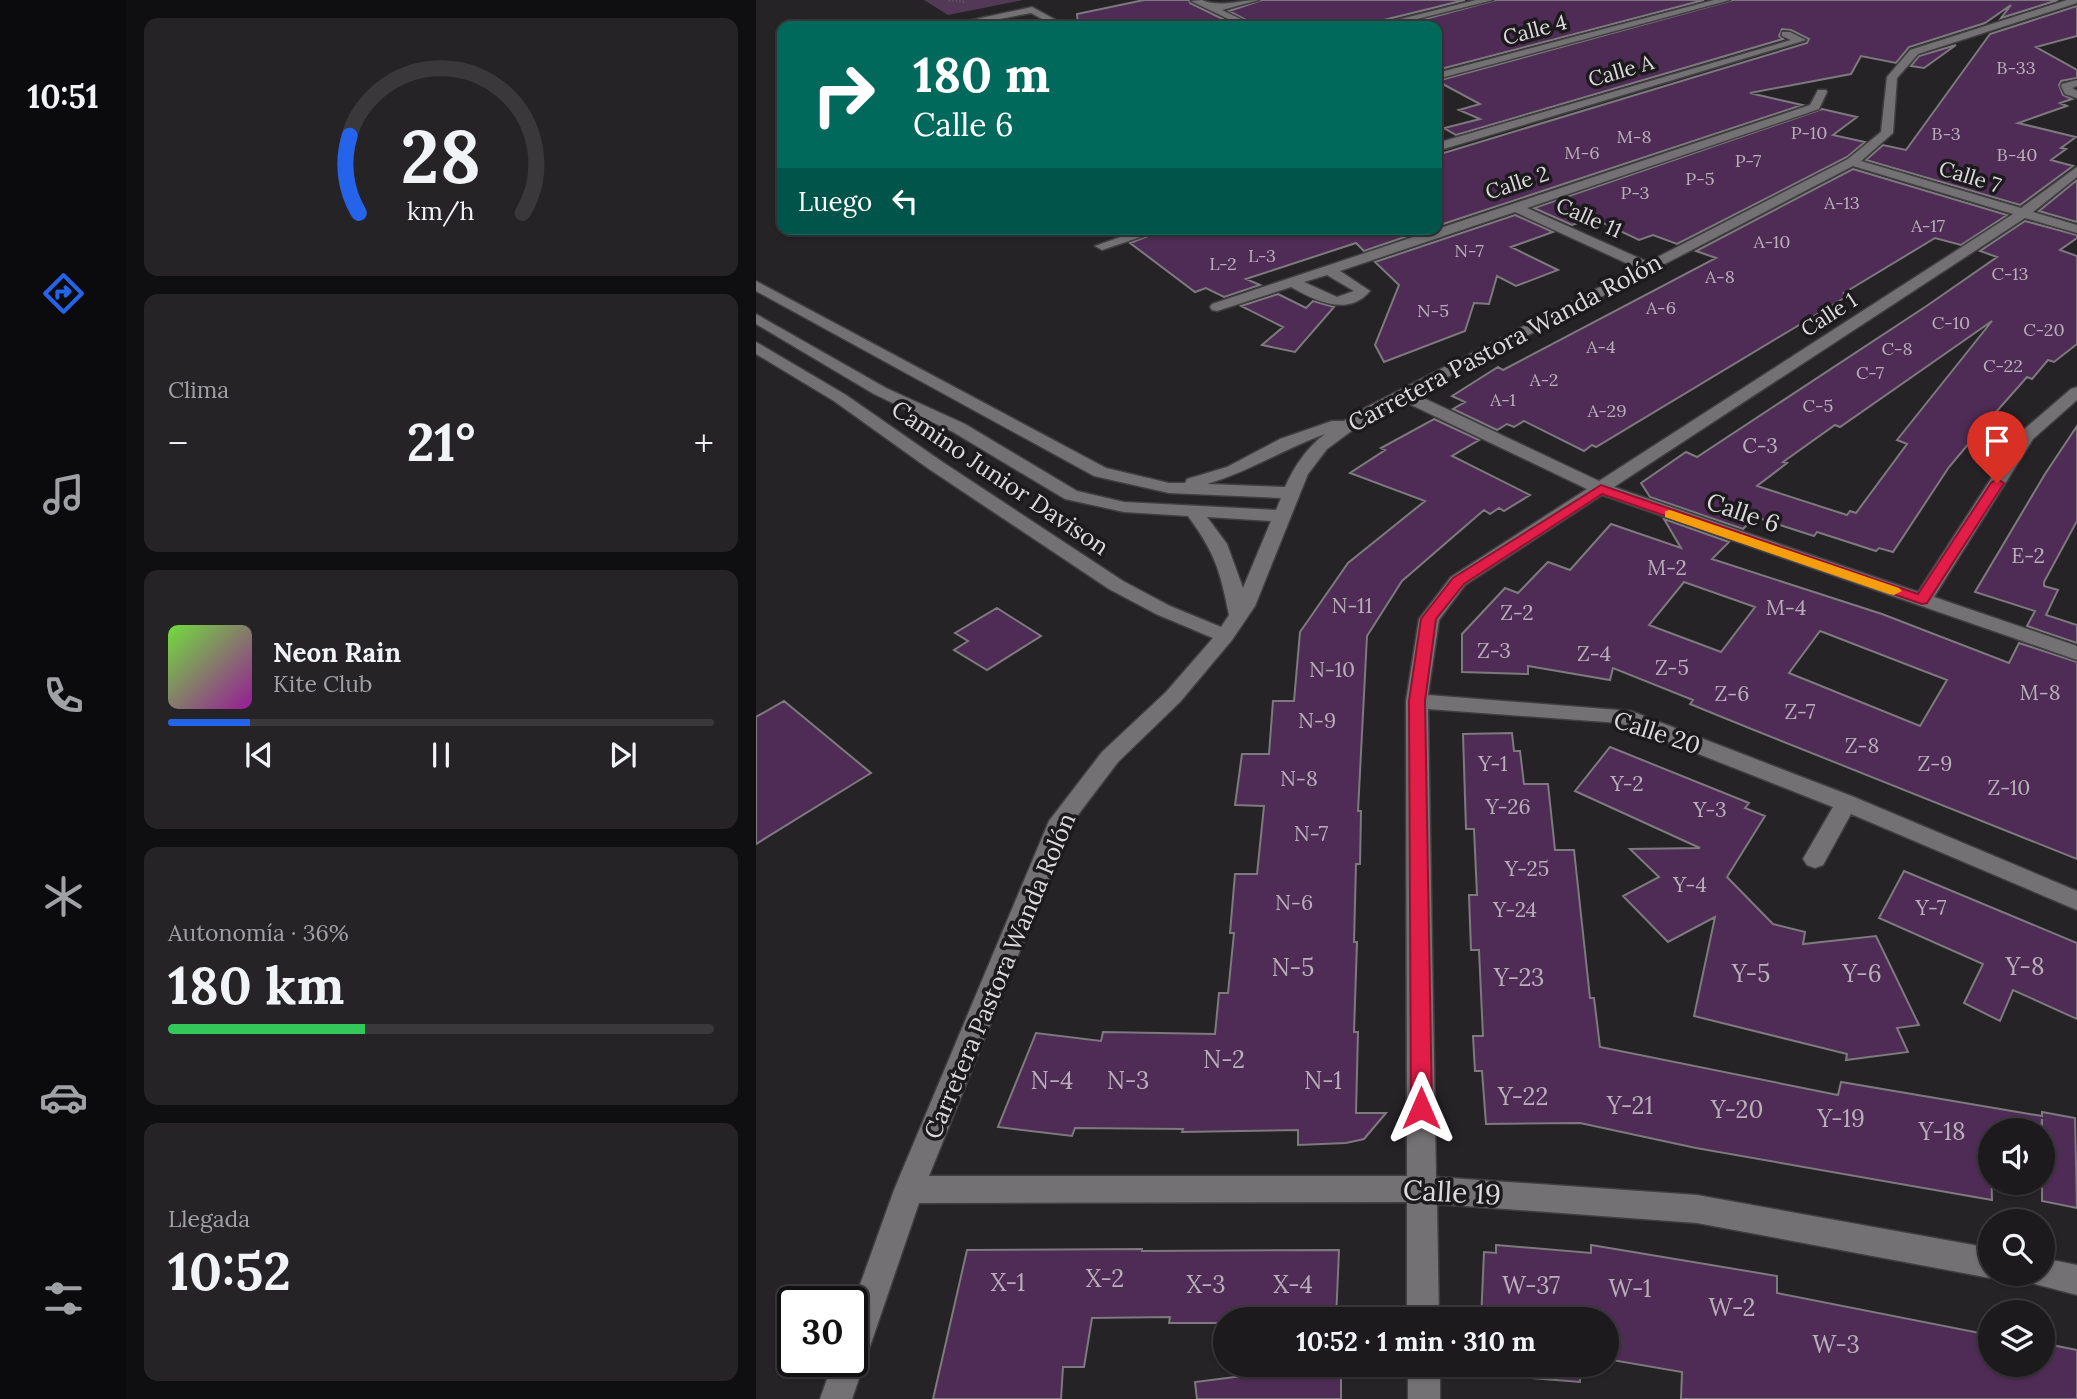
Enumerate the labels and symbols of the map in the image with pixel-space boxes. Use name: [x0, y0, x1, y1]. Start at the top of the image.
street label: Calle 4: [1500, 8, 1570, 51]
street label: Calle A: [1585, 48, 1658, 93]
house number: B-33: [1996, 56, 2036, 79]
house number: P-10: [1791, 121, 1827, 144]
house number: B-3: [1931, 122, 1961, 145]
house number: M-8: [1616, 125, 1652, 148]
house number: M-6: [1564, 141, 1600, 164]
house number: B-40: [1997, 143, 2037, 166]
house number: P-7: [1735, 149, 1761, 172]
street label: Calle 7: [1936, 154, 2005, 199]
street label: Calle 2: [1482, 160, 1552, 205]
house number: P-5: [1685, 167, 1715, 190]
house number: P-3: [1620, 181, 1650, 204]
street label: Calle 11: [1552, 191, 1626, 244]
house number: A-13: [1823, 191, 1860, 214]
house number: A-17: [1910, 214, 1945, 237]
house number: A-10: [1753, 230, 1790, 253]
house number: N-7: [1454, 239, 1484, 262]
house number: L-3: [1248, 244, 1276, 267]
street label: Carretera Pastora Wanda Rolón: [1343, 246, 1667, 439]
house number: L-2: [1209, 252, 1237, 275]
house number: C-13: [1991, 262, 2029, 285]
house number: A-8: [1704, 265, 1735, 288]
street label: Calle 1: [1796, 287, 1862, 343]
house number: A-6: [1645, 296, 1676, 319]
house number: N-5: [1417, 299, 1449, 322]
house number: C-10: [1932, 311, 1970, 334]
house number: C-20: [2023, 318, 2065, 341]
house number: A-4: [1585, 335, 1616, 358]
house number: C-8: [1881, 337, 1913, 360]
house number: C-22: [1983, 354, 2023, 377]
house number: C-7: [1856, 361, 1884, 384]
house number: A-2: [1529, 368, 1558, 391]
house number: A-1: [1489, 388, 1516, 411]
street label: Camino Junior Davison: [885, 393, 1115, 562]
house number: C-5: [1803, 394, 1833, 417]
house number: A-29: [1586, 399, 1627, 422]
pin: [1967, 411, 2027, 483]
house number: C-3: [1742, 432, 1778, 459]
street label: Calle 6: [1702, 486, 1784, 539]
house number: E-2: [2011, 542, 2045, 569]
house number: M-2: [1647, 554, 1687, 581]
house number: N-11: [1332, 592, 1372, 619]
house number: M-4: [1766, 594, 1806, 621]
house number: Z-2: [1500, 599, 1534, 626]
house number: Z-3: [1477, 637, 1511, 664]
house number: Z-4: [1577, 640, 1611, 667]
house number: Z-5: [1655, 654, 1689, 681]
house number: N-10: [1309, 656, 1355, 683]
house number: M-8: [2019, 679, 2061, 706]
house number: Z-6: [1715, 680, 1749, 707]
house number: Z-7: [1784, 698, 1816, 725]
street label: Calle 20: [1610, 704, 1704, 761]
house number: N-9: [1298, 707, 1336, 734]
house number: Z-8: [1845, 732, 1879, 759]
house number: Y-1: [1477, 750, 1508, 777]
house number: Z-9: [1918, 750, 1952, 777]
house number: N-8: [1280, 765, 1318, 792]
house number: Y-2: [1609, 770, 1644, 797]
house number: Z-10: [1988, 774, 2030, 801]
house number: Y-26: [1484, 793, 1531, 820]
house number: Y-3: [1692, 796, 1727, 823]
street label: Carretera Pastora Wanda Rolón: [917, 808, 1082, 1143]
house number: N-7: [1294, 820, 1329, 847]
house number: Y-25: [1504, 855, 1549, 882]
house number: Y-4: [1672, 871, 1707, 898]
house number: N-6: [1275, 889, 1313, 916]
house number: Y-7: [1915, 894, 1947, 921]
house number: Y-24: [1492, 896, 1537, 923]
house number: Y-8: [2004, 951, 2045, 982]
house number: N-5: [1272, 952, 1314, 983]
house number: Y-5: [1731, 958, 1770, 989]
house number: Y-6: [1841, 958, 1882, 989]
house number: Y-23: [1493, 962, 1544, 993]
house number: N-2: [1203, 1044, 1245, 1075]
house number: N-4: [1031, 1065, 1073, 1096]
house number: N-3: [1107, 1065, 1149, 1096]
house number: N-1: [1304, 1065, 1342, 1096]
position arrow: [1384, 1071, 1458, 1145]
house number: Y-22: [1497, 1081, 1548, 1112]
house number: Y-21: [1606, 1090, 1653, 1121]
house number: Y-20: [1710, 1094, 1763, 1125]
house number: Y-19: [1816, 1103, 1865, 1134]
house number: Y-18: [1917, 1116, 1966, 1147]
street label: Calle 19: [1402, 1171, 1502, 1213]
house number: X-2: [1086, 1263, 1124, 1294]
house number: X-1: [991, 1267, 1025, 1298]
house number: X-3: [1186, 1269, 1226, 1300]
house number: X-4: [1273, 1269, 1313, 1300]
house number: W-37: [1502, 1270, 1560, 1301]
house number: W-1: [1609, 1273, 1651, 1304]
speed limit sign: 30: [777, 1286, 868, 1377]
house number: W-2: [1709, 1292, 1755, 1323]
house number: W-3: [1812, 1329, 1860, 1360]

